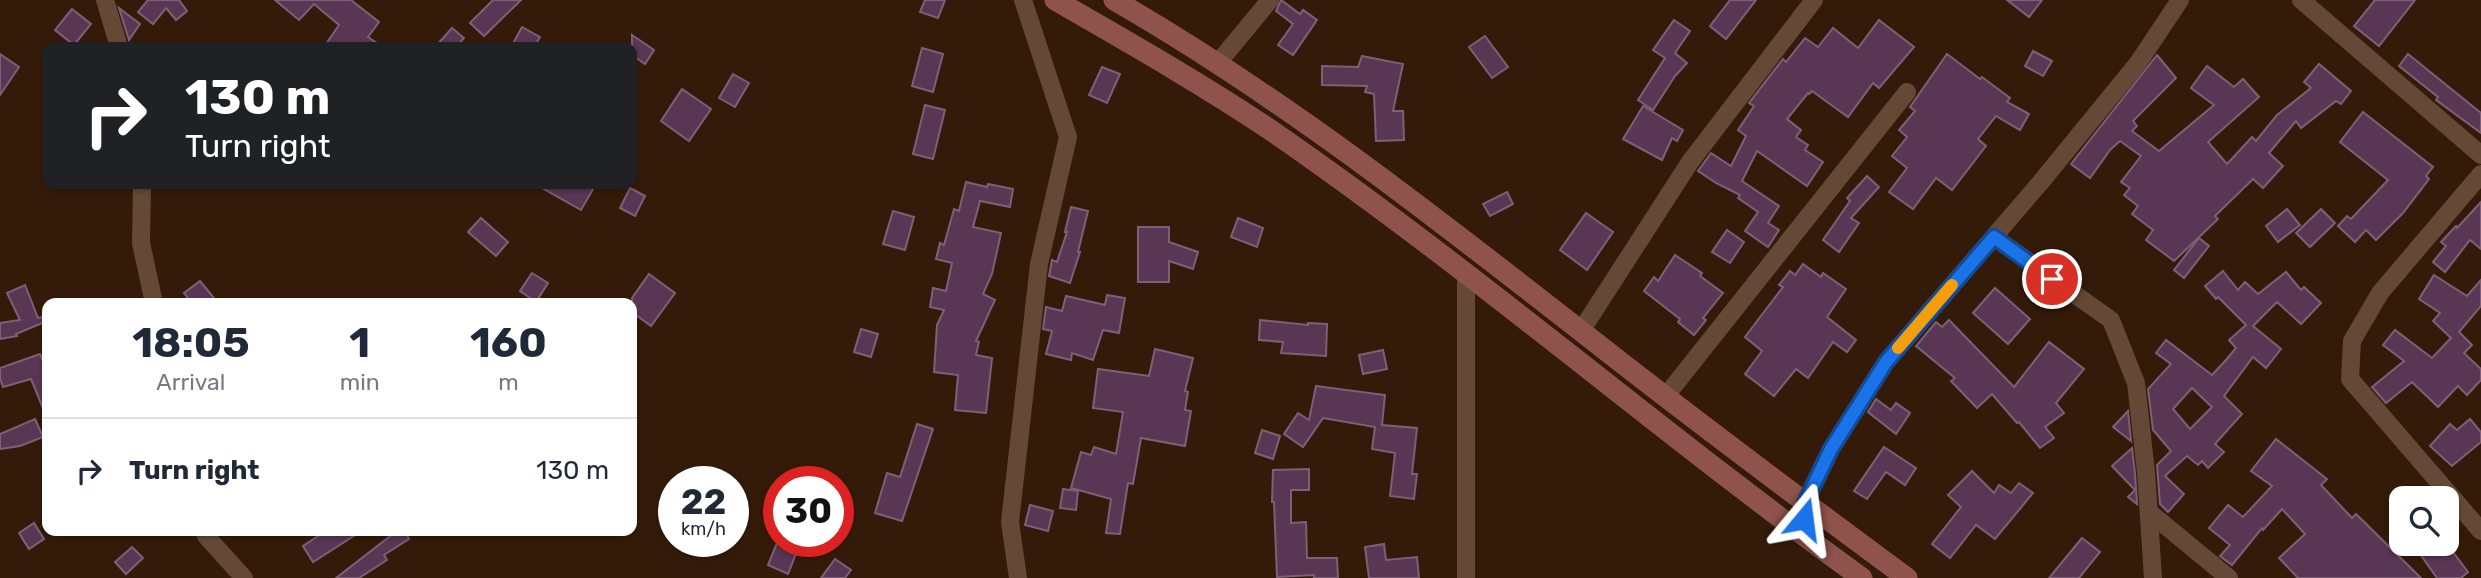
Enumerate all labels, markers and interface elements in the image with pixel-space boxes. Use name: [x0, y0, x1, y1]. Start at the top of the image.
text: 130 m: [185, 68, 330, 126]
icon: right: [70, 70, 161, 161]
text: Turn right: [185, 127, 330, 165]
pin: [2022, 249, 2082, 309]
icon: arrive: [2033, 260, 2071, 298]
text: 18:05: [132, 318, 250, 368]
text: 1: [349, 318, 370, 368]
text: 160: [470, 318, 547, 368]
text: Arrival: [156, 368, 225, 396]
text: min: [340, 368, 380, 396]
text: m: [498, 368, 519, 396]
icon: right: [70, 452, 108, 490]
text: Turn right: [129, 455, 259, 486]
text: 130 m: [536, 455, 609, 486]
speed limit sign: 30: [763, 466, 854, 557]
text: 22: [681, 481, 726, 523]
position arrow: [1767, 482, 1841, 556]
map controls: [2389, 486, 2459, 556]
button: search: [2389, 486, 2459, 556]
text: km/h: [681, 518, 726, 540]

